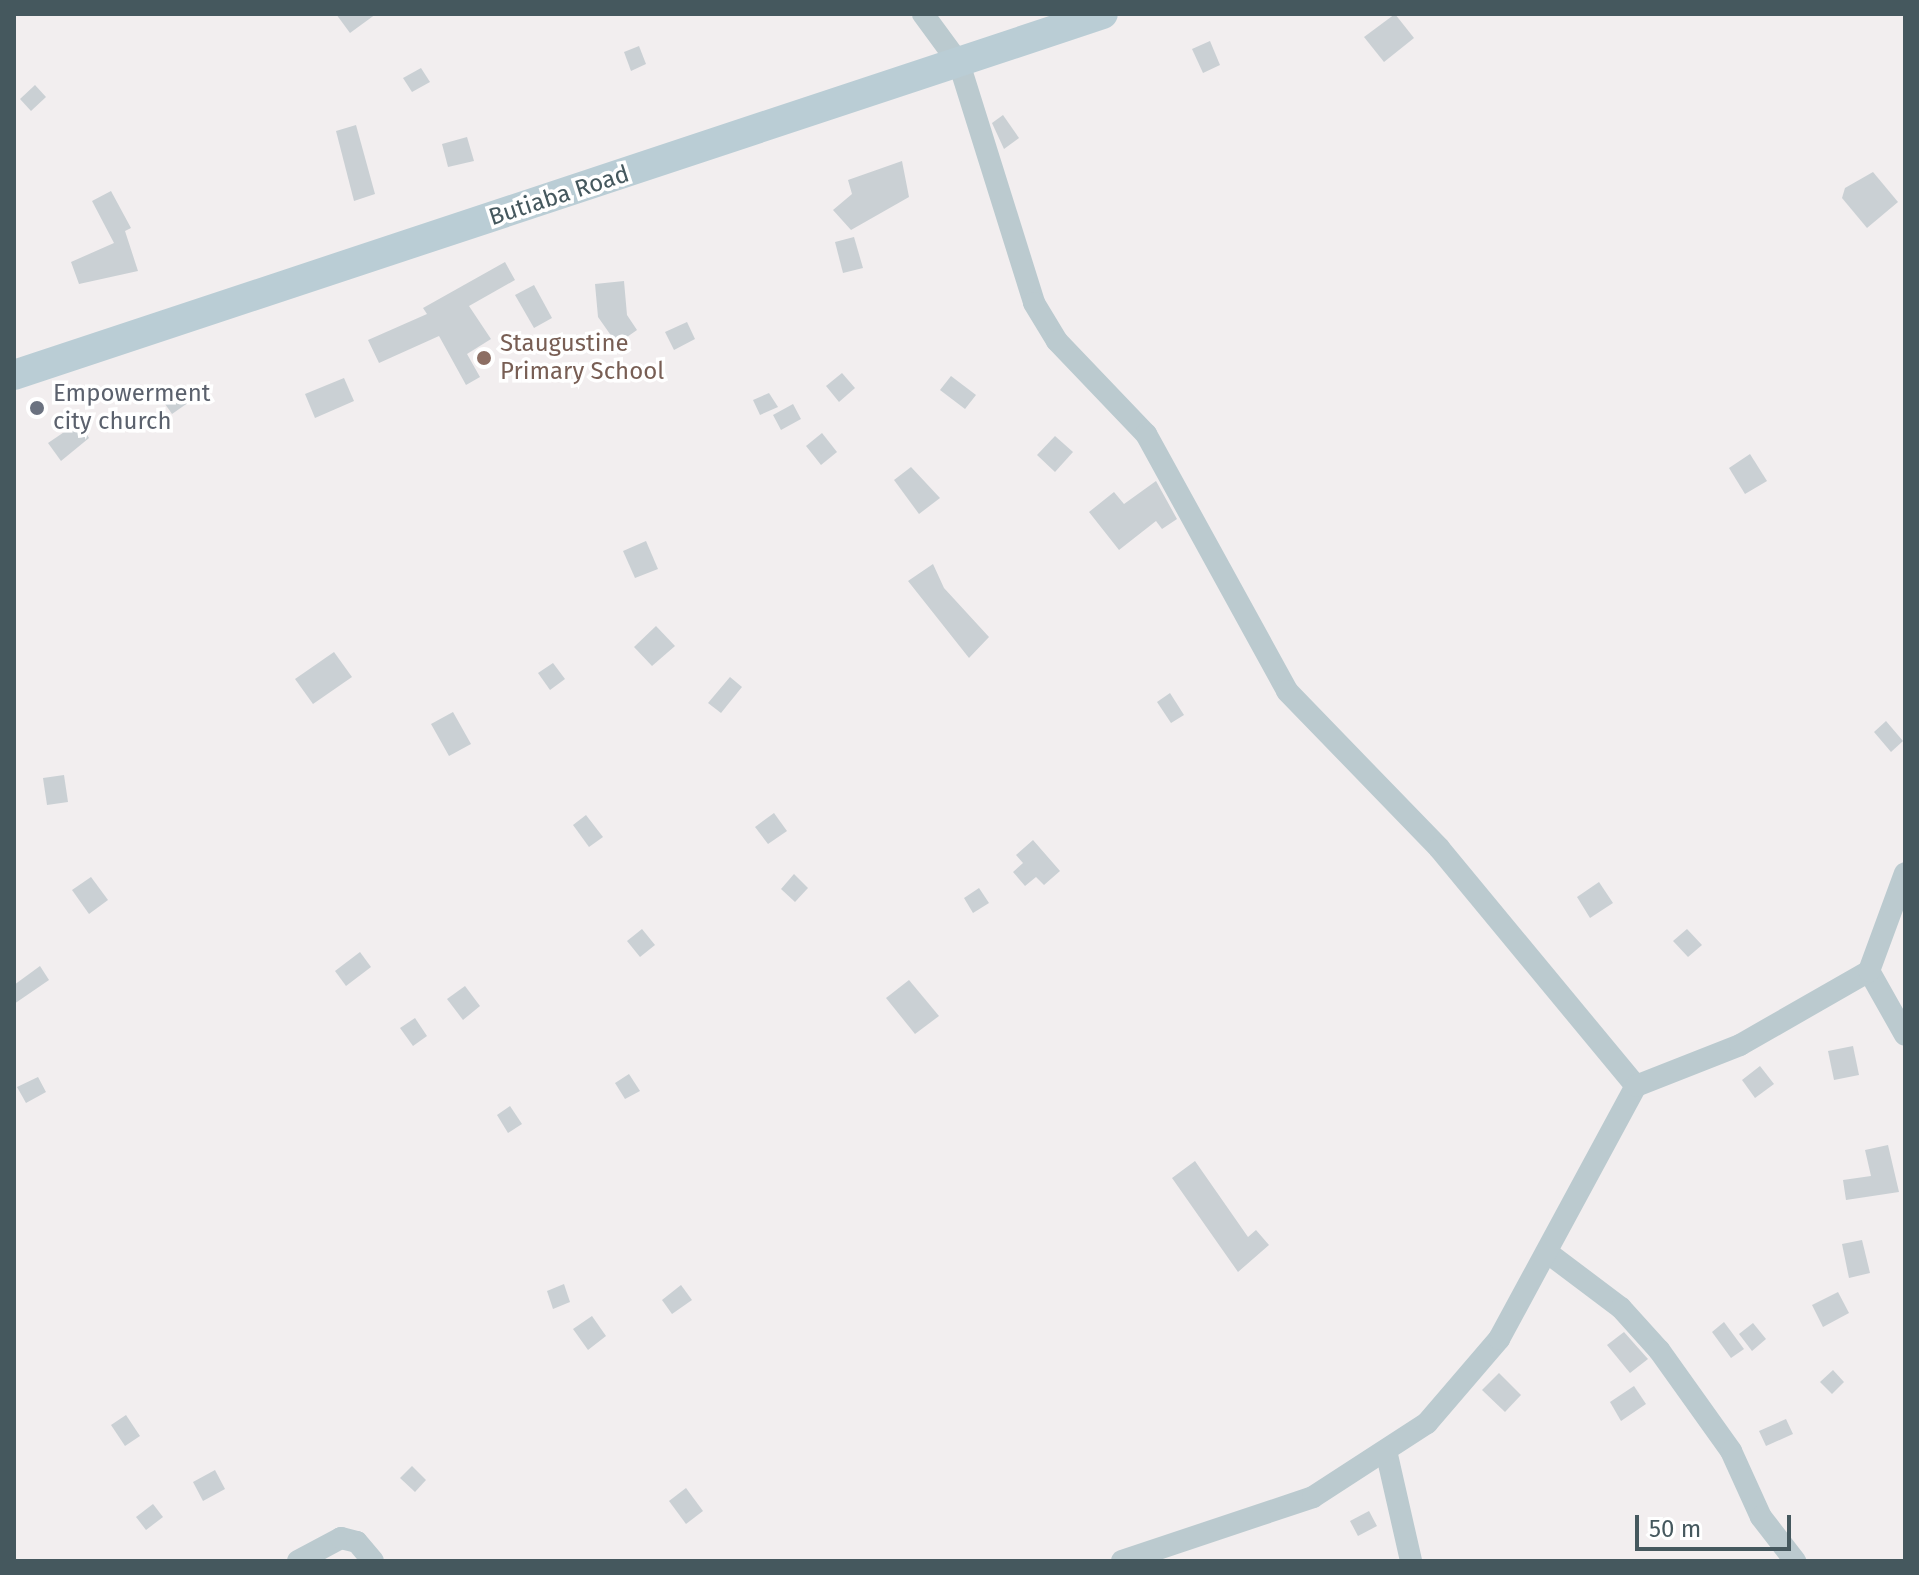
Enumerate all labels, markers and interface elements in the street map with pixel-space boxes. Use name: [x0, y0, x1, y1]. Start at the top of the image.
street label: Butiaba Road: [485, 160, 633, 232]
place label: Staugustine Primary School: [500, 330, 664, 386]
marker: Staugustine Primary School: [475, 349, 493, 367]
place label: Empowerment city church: [53, 380, 210, 436]
marker: Empowerment city church: [28, 399, 46, 417]
scale bar: [1639, 1499, 1795, 1549]
text: 50 m: [1649, 1515, 1701, 1543]

